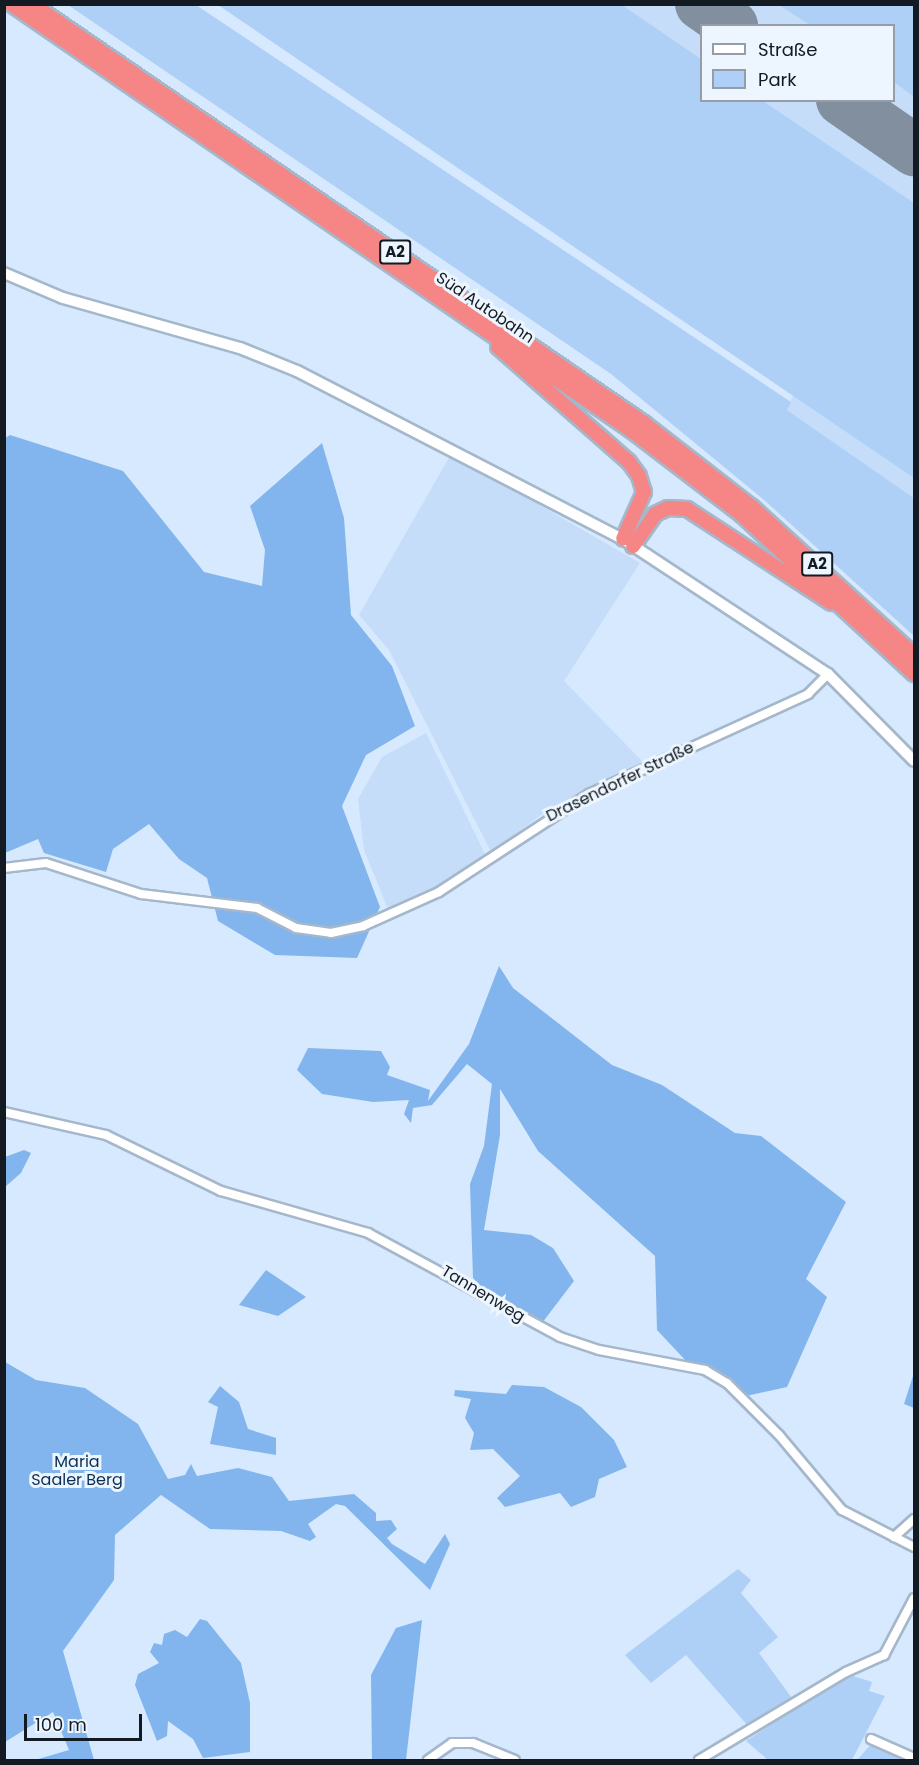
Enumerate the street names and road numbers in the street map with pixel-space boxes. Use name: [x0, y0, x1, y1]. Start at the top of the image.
road number: A2: [378, 240, 412, 264]
street label: Süd Autobahn: [432, 268, 538, 348]
road number: A2: [800, 552, 834, 576]
street label: Drasendorfer Straße: [543, 738, 697, 826]
street label: Tannenweg: [438, 1262, 528, 1326]

